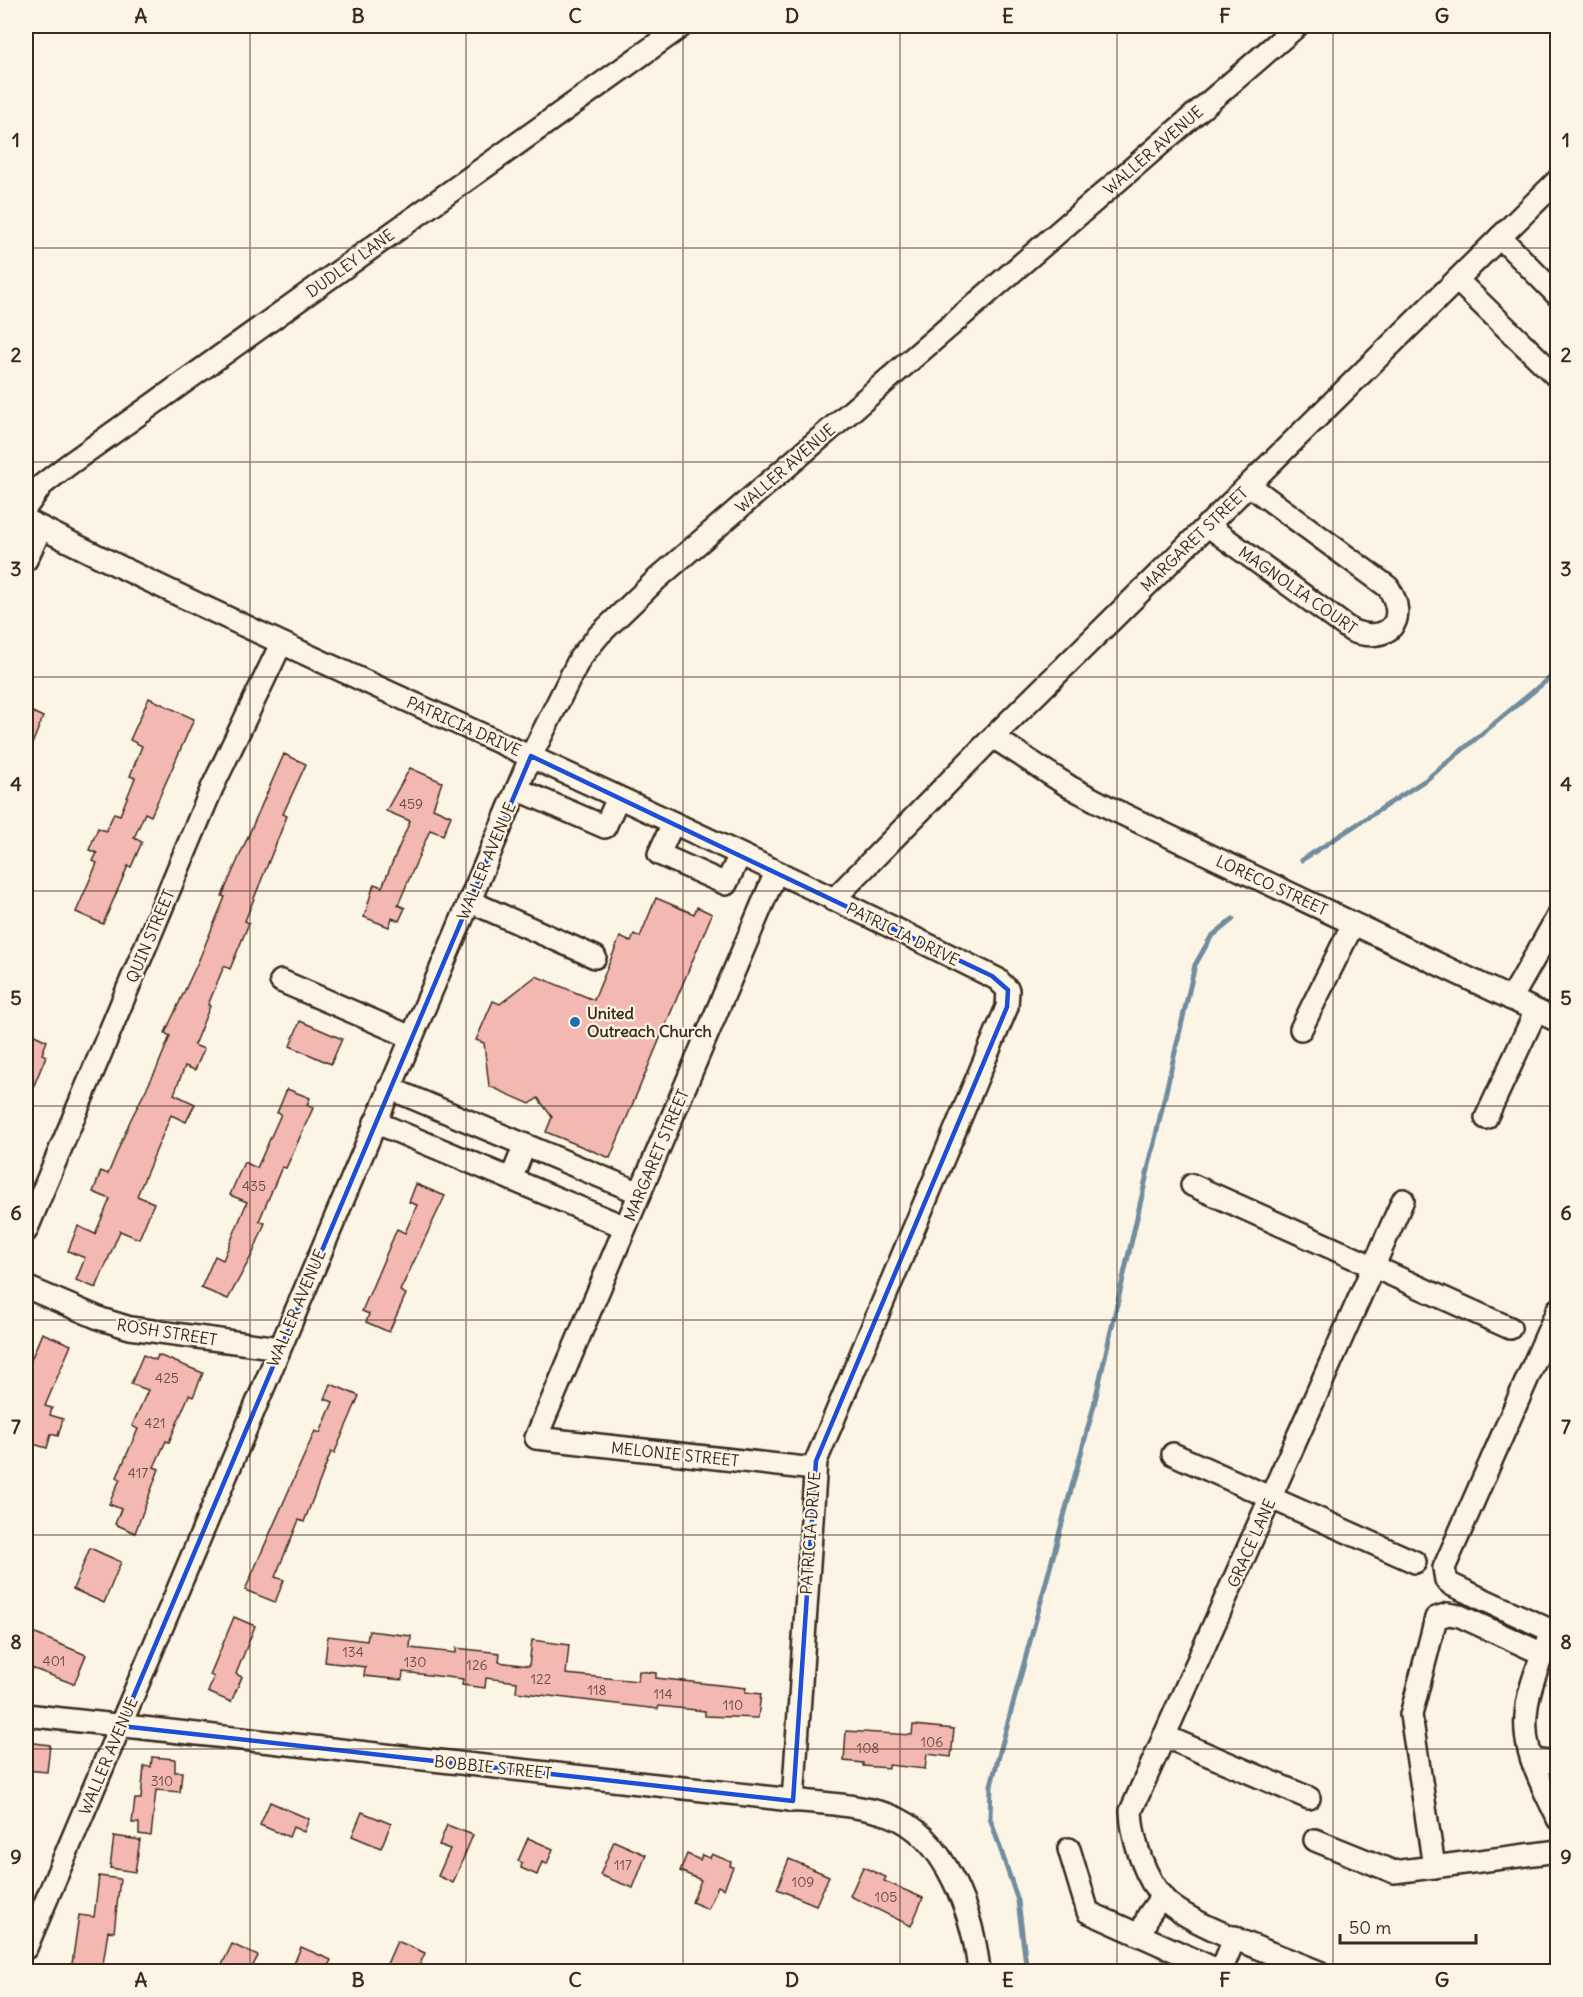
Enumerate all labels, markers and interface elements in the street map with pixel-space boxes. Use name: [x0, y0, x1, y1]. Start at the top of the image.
text: A: [135, 3, 148, 28]
text: B: [351, 3, 365, 28]
text: C: [568, 3, 582, 28]
text: D: [785, 3, 799, 28]
text: E: [1002, 3, 1014, 28]
text: F: [1219, 3, 1231, 28]
text: G: [1435, 3, 1449, 28]
street label: WALLER AVENUE: [1099, 101, 1207, 199]
text: 1: [12, 127, 20, 152]
text: 1: [1562, 127, 1570, 152]
street label: DUDLEY LANE: [302, 224, 398, 302]
text: 2: [11, 342, 22, 367]
text: 2: [1561, 342, 1572, 367]
street label: WALLER AVENUE: [731, 419, 839, 517]
street label: MARGARET STREET: [1136, 483, 1252, 595]
street label: MAGNOLIA COURT: [1235, 542, 1361, 638]
text: 3: [10, 556, 22, 581]
text: 3: [1560, 556, 1572, 581]
street label: PATRICIA DRIVE: [404, 692, 524, 760]
text: 4: [10, 771, 22, 796]
text: 4: [1560, 771, 1572, 796]
house number: 459: [399, 795, 423, 813]
street label: WALLER AVENUE: [452, 799, 520, 923]
street label: LORECO STREET: [1213, 850, 1331, 920]
street label: QUIN STREET: [121, 886, 179, 986]
street label: PATRICIA DRIVE: [843, 898, 963, 970]
text: 5: [10, 985, 22, 1010]
text: 5: [1560, 985, 1572, 1010]
place label: United Outreach Church: [587, 1003, 712, 1041]
marker: United Outreach Church: [568, 1015, 582, 1029]
street label: MARGARET STREET: [619, 1086, 693, 1224]
house number: 435: [242, 1177, 266, 1195]
text: 6: [10, 1200, 22, 1225]
text: 6: [1560, 1200, 1572, 1225]
street label: WALLER AVENUE: [262, 1246, 330, 1370]
street label: ROSH STREET: [115, 1314, 219, 1350]
house number: 425: [155, 1369, 179, 1387]
text: 7: [11, 1414, 21, 1439]
house number: 421: [144, 1414, 166, 1432]
text: 7: [1561, 1414, 1571, 1439]
street label: MELONIE STREET: [610, 1437, 740, 1471]
house number: 417: [128, 1464, 148, 1482]
street label: PATRICIA DRIVE: [796, 1471, 824, 1595]
street label: GRACE LANE: [1223, 1496, 1279, 1590]
text: 8: [10, 1629, 22, 1654]
text: 8: [1560, 1629, 1572, 1654]
house number: 134: [342, 1643, 364, 1661]
house number: 401: [43, 1652, 65, 1670]
house number: 130: [404, 1653, 426, 1671]
house number: 126: [466, 1656, 488, 1674]
house number: 122: [531, 1670, 552, 1688]
house number: 118: [587, 1681, 607, 1699]
house number: 114: [653, 1685, 673, 1703]
street label: WALLER AVENUE: [74, 1694, 142, 1818]
house number: 110: [723, 1696, 743, 1714]
house number: 106: [921, 1733, 943, 1751]
house number: 108: [857, 1739, 879, 1757]
street label: BOBBIE STREET: [433, 1751, 553, 1783]
house number: 310: [151, 1772, 173, 1790]
text: 9: [10, 1844, 22, 1869]
text: 9: [1560, 1844, 1572, 1869]
house number: 117: [614, 1856, 632, 1874]
house number: 109: [792, 1873, 814, 1891]
house number: 105: [875, 1888, 897, 1906]
scale bar: [1340, 1907, 1476, 1945]
text: 50 m: [1349, 1916, 1391, 1939]
text: A: [135, 1967, 148, 1992]
text: B: [351, 1967, 365, 1992]
text: C: [568, 1967, 582, 1992]
text: D: [785, 1967, 799, 1992]
text: E: [1002, 1967, 1014, 1992]
text: F: [1219, 1967, 1231, 1992]
text: G: [1435, 1967, 1449, 1992]

